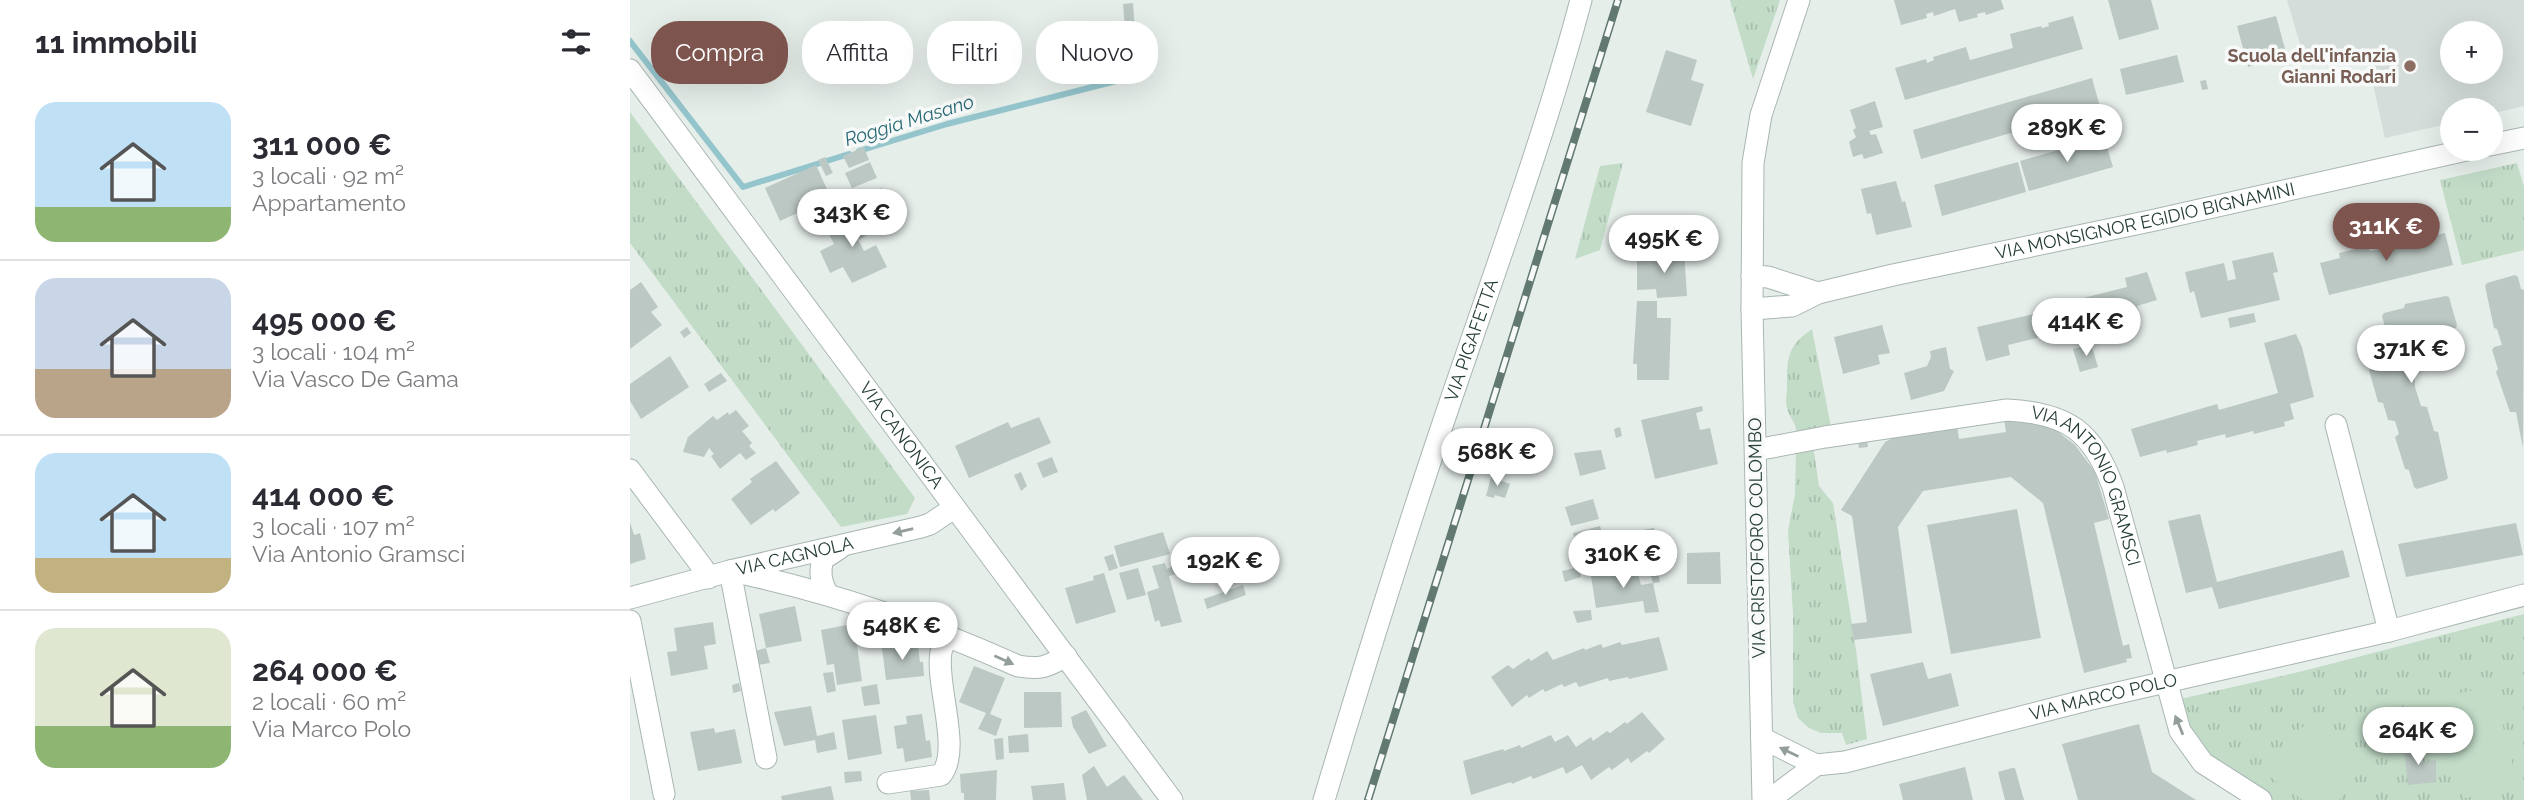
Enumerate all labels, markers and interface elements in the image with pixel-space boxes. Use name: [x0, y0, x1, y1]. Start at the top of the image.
chip: Compra: [651, 21, 788, 84]
chip: Affitta: [802, 21, 913, 84]
chip: Filtri: [927, 21, 1022, 84]
chip: Nuovo: [1036, 21, 1158, 84]
map controls: [2440, 21, 2503, 161]
button: +: [2440, 21, 2503, 84]
icon: filters: [557, 23, 595, 61]
text: 11 immobili: [35, 25, 197, 60]
place label: Scuola dell'infanzia Gianni Rodari: [2228, 45, 2396, 87]
marker: Scuola dell'infanzia Gianni Rodari: [2402, 58, 2418, 74]
water label: Roggia Masano: [842, 90, 976, 150]
button: −: [2440, 98, 2503, 161]
pin: 289K €: [2010, 104, 2124, 164]
text: 289K €: [2027, 113, 2107, 140]
text: 311 000 €: [252, 127, 392, 162]
icon: home: [91, 130, 175, 214]
text: 3 locali · 92 m²: [252, 162, 404, 189]
street label: VIA MONSIGNOR EGIDIO BIGNAMINI: [1993, 178, 2297, 263]
text: Appartamento: [252, 189, 406, 216]
pin: 343K €: [795, 190, 909, 249]
text: 343K €: [813, 198, 891, 225]
pin: 311K €: [2329, 204, 2443, 263]
text: 311K €: [2349, 212, 2423, 239]
pin: 495K €: [1607, 216, 1721, 275]
text: 495K €: [1625, 224, 1703, 251]
street label: VIA PIGAFETTA: [1440, 276, 1502, 404]
pin: 414K €: [2029, 298, 2143, 358]
text: 495 000 €: [252, 303, 397, 338]
icon: home: [91, 306, 175, 390]
text: 414K €: [2048, 307, 2124, 334]
pin: 371K €: [2354, 326, 2468, 385]
text: 371K €: [2373, 334, 2449, 361]
text: 3 locali · 104 m²: [252, 338, 415, 365]
text: Via Vasco De Gama: [252, 365, 459, 392]
street label: VIA CANONICA: [855, 378, 948, 492]
street label: VIA ANTONIO GRAMSCI: [2029, 401, 2145, 568]
street label: VIA CRISTOFORO COLOMBO: [1744, 418, 1769, 659]
pin: 568K €: [1440, 428, 1554, 488]
text: 568K €: [1457, 437, 1537, 464]
text: 414 000 €: [252, 478, 395, 513]
icon: home: [91, 481, 175, 565]
text: 3 locali · 107 m²: [252, 513, 415, 540]
one-way arrow: [892, 526, 914, 537]
pin: 310K €: [1566, 530, 1680, 590]
street label: VIA CAGNOLA: [734, 532, 855, 579]
pin: 192K €: [1168, 538, 1282, 597]
text: 310K €: [1584, 539, 1662, 566]
text: Via Antonio Gramsci: [252, 540, 465, 567]
text: 192K €: [1187, 546, 1263, 573]
pin: 548K €: [845, 602, 959, 662]
text: 548K €: [863, 611, 941, 638]
text: 264 000 €: [252, 653, 398, 688]
one-way arrow: [993, 655, 1014, 666]
icon: home: [91, 656, 175, 740]
street label: VIA MARCO POLO: [2027, 669, 2179, 724]
text: 2 locali · 60 m²: [252, 688, 406, 715]
pin: 264K €: [2361, 708, 2475, 767]
one-way arrow: [2174, 714, 2185, 735]
text: Via Marco Polo: [252, 715, 411, 742]
text: 264K €: [2378, 716, 2458, 743]
one-way arrow: [1779, 746, 1799, 757]

